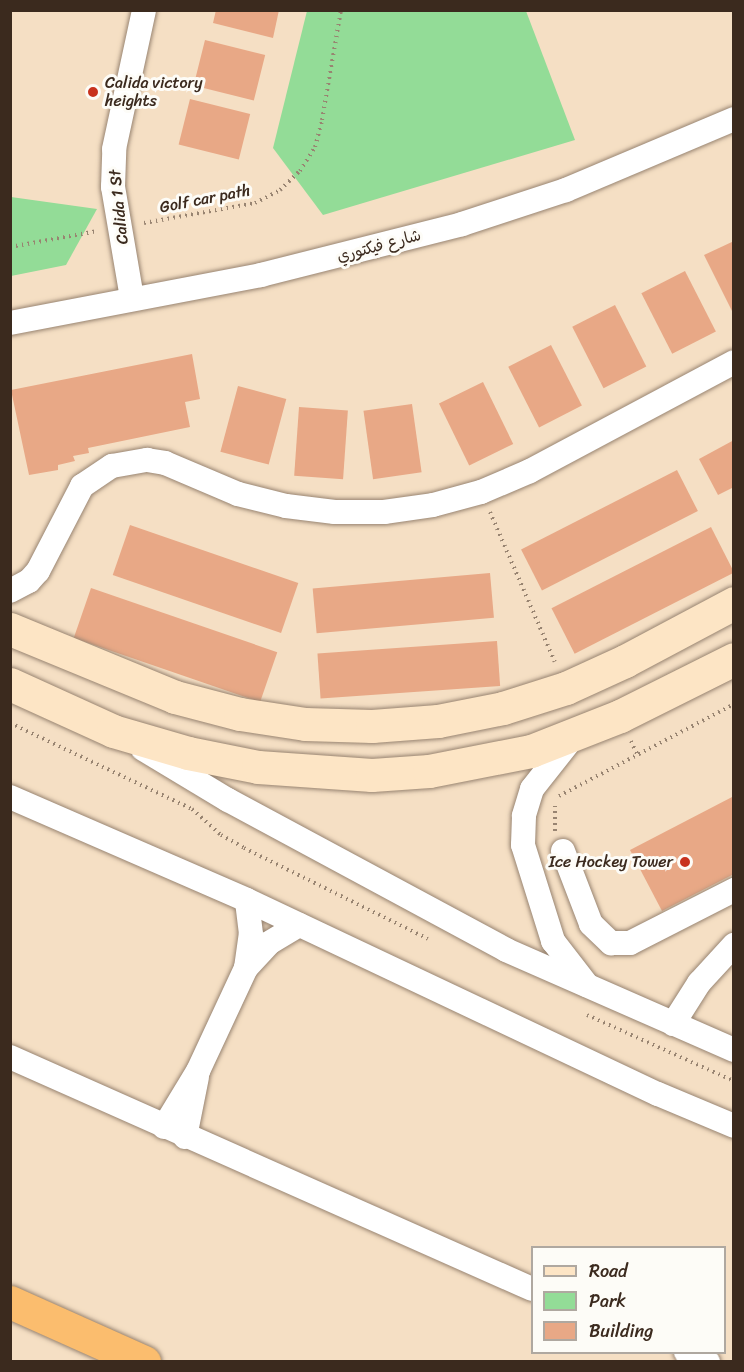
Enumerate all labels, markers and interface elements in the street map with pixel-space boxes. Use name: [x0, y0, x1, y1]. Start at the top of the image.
place label: Calida victory heights: [105, 73, 202, 111]
marker: Calida victory heights: [86, 85, 100, 99]
street label: Calida 1 St: [105, 168, 133, 246]
street label: Golf car path: [158, 181, 252, 217]
street label: شارع فيكتوري: [335, 226, 423, 266]
place label: Ice Hockey Tower: [548, 852, 673, 872]
marker: Ice Hockey Tower: [678, 855, 692, 869]
legend: [531, 1246, 726, 1354]
text: Road: [589, 1255, 628, 1287]
text: Park: [589, 1285, 626, 1317]
text: Building: [589, 1315, 653, 1347]

